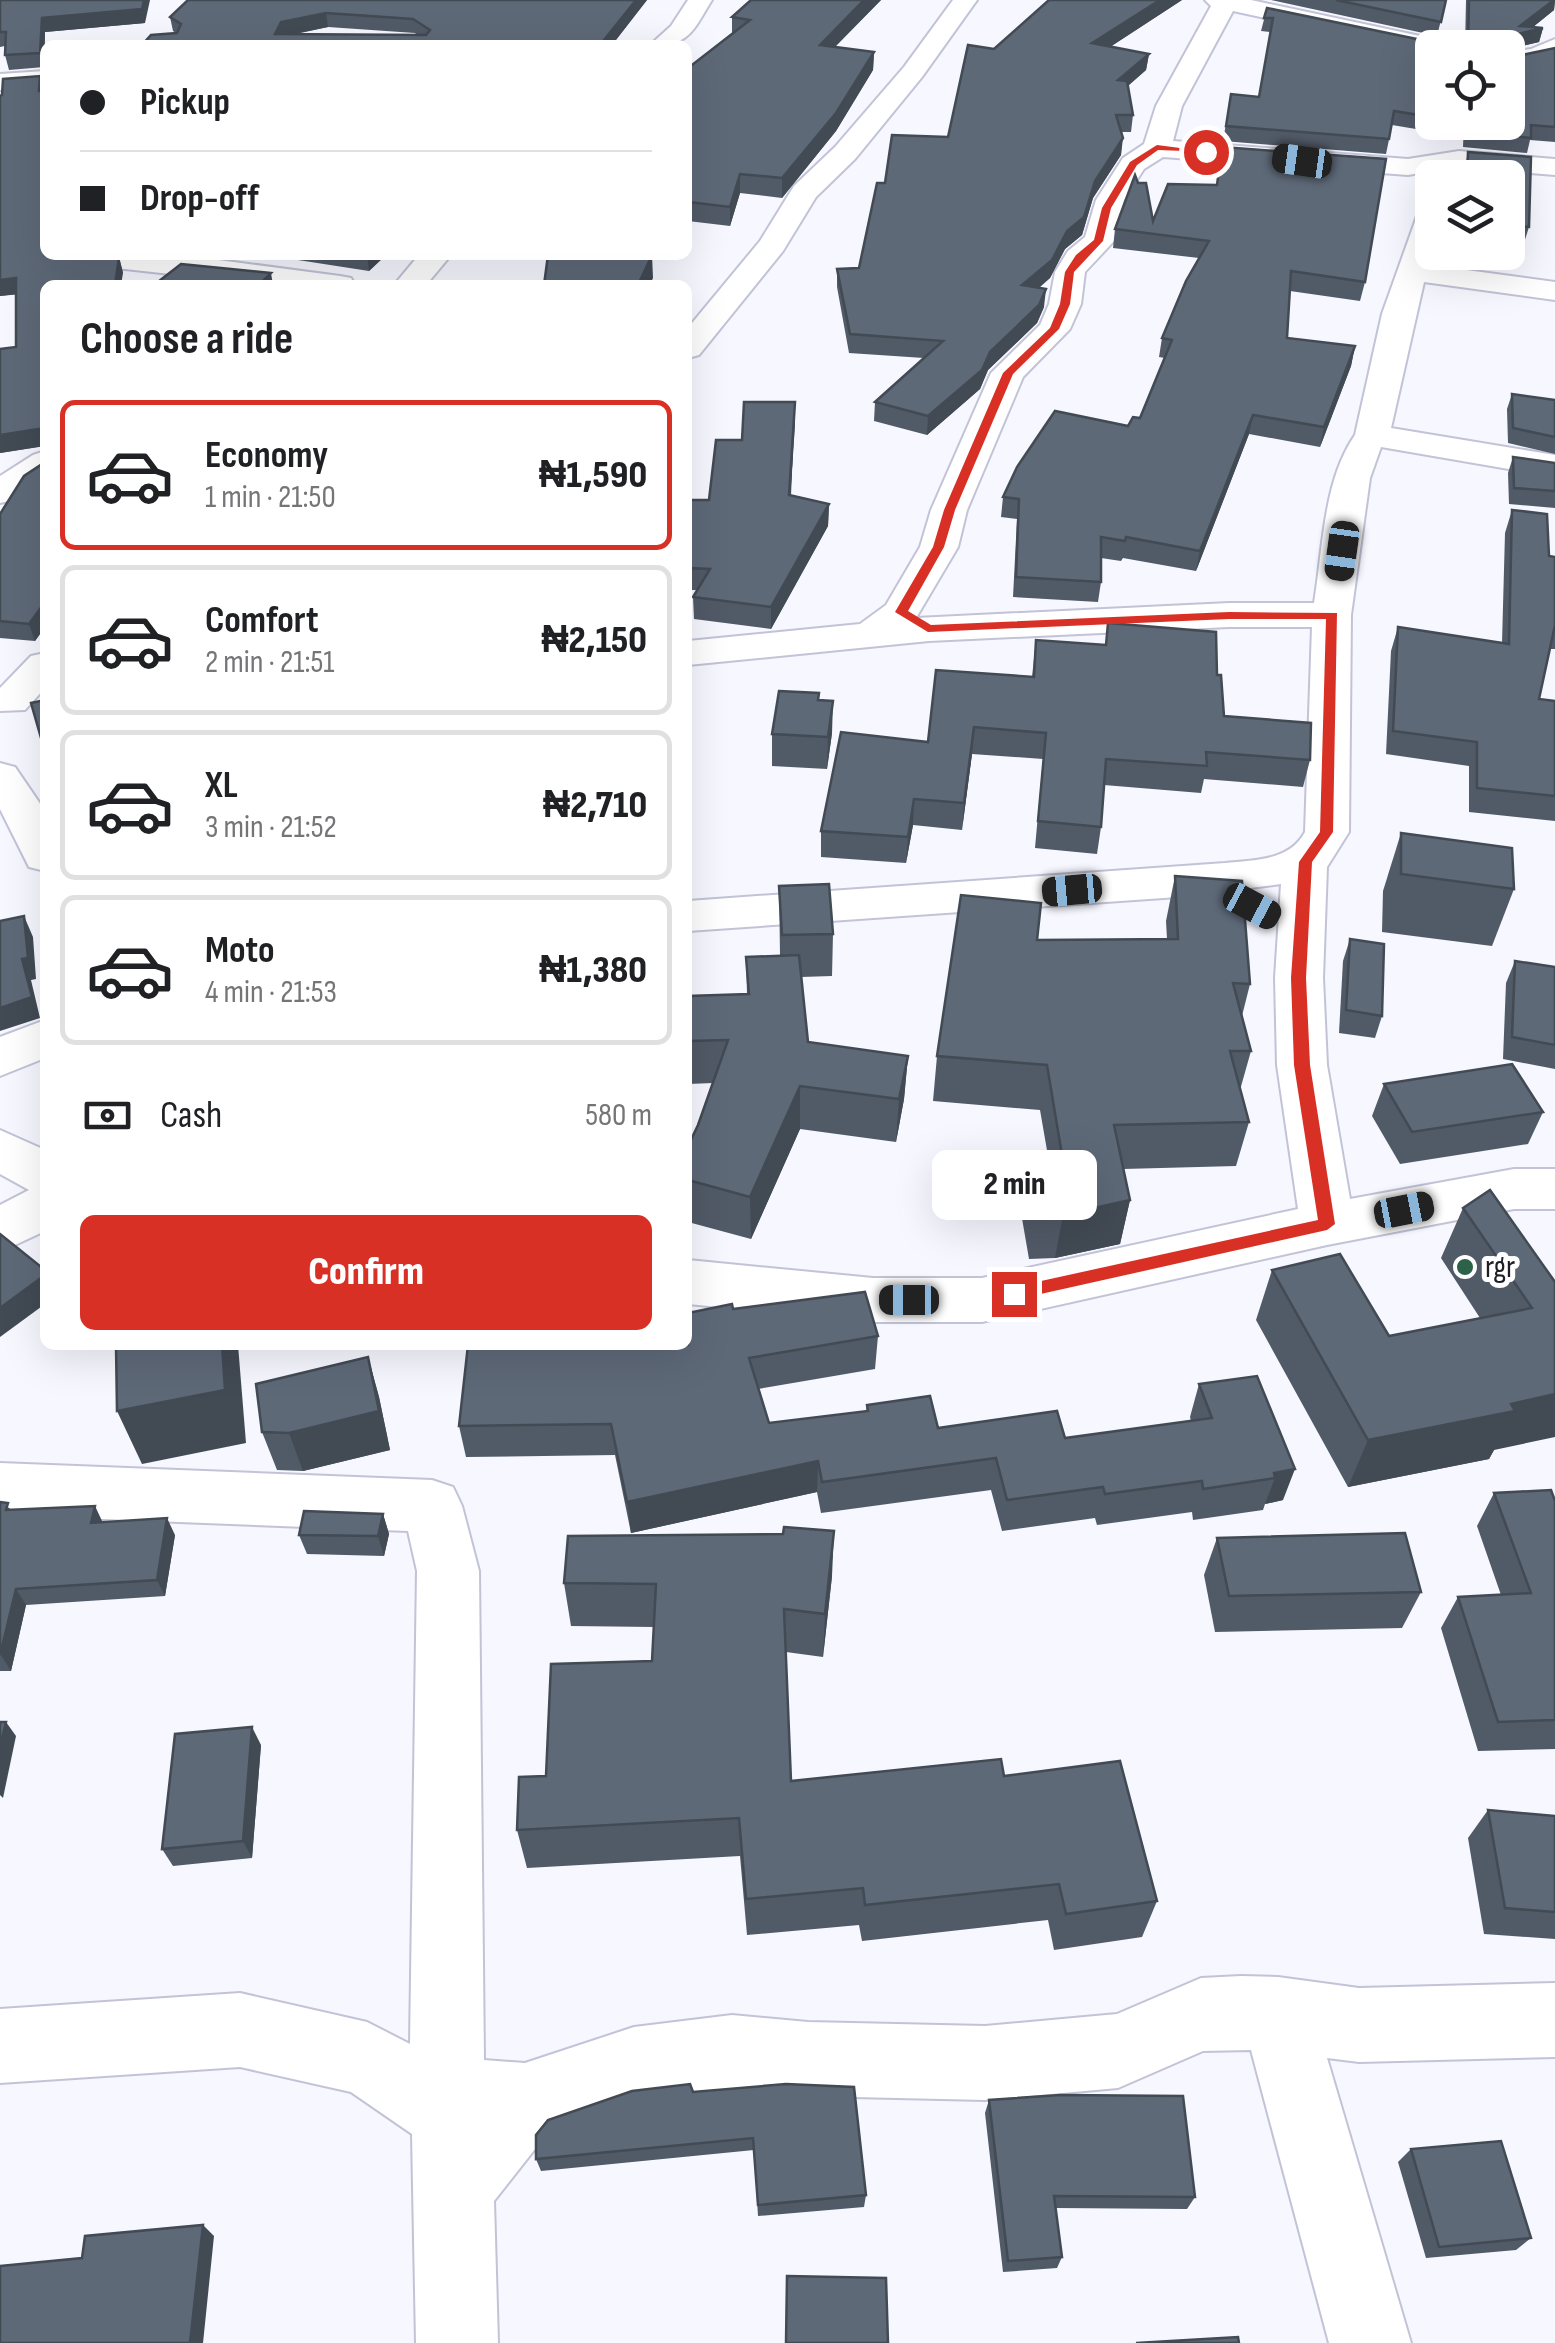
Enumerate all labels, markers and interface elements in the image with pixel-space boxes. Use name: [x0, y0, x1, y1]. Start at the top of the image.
map controls: [1415, 30, 1525, 270]
button: locate: [1415, 30, 1525, 140]
text: Pickup: [140, 80, 230, 125]
route start: [1184, 130, 1229, 175]
car: [1270, 142, 1334, 180]
button: layers: [1415, 160, 1525, 270]
text: Drop-off: [140, 176, 259, 221]
text: Choose a ride: [80, 312, 293, 367]
icon: car: [85, 430, 175, 520]
text: Economy: [205, 433, 328, 478]
text: ₦1,590: [539, 453, 647, 498]
text: 1 min · 21:50: [205, 478, 336, 517]
car: [1323, 519, 1361, 583]
icon: car: [85, 595, 175, 685]
text: Comfort: [205, 598, 319, 643]
text: ₦2,150: [541, 618, 647, 663]
text: 2 min · 21:51: [205, 643, 335, 682]
icon: car: [85, 760, 175, 850]
text: XL: [205, 763, 238, 808]
text: ₦2,710: [543, 783, 647, 828]
text: 3 min · 21:52: [205, 808, 337, 847]
car: [1041, 872, 1103, 908]
car: [1218, 879, 1286, 933]
icon: car: [85, 925, 175, 1015]
text: Moto: [205, 928, 275, 973]
text: ₦1,380: [539, 948, 647, 993]
text: 4 min · 21:53: [205, 973, 337, 1012]
icon: cash: [80, 1088, 135, 1143]
text: Cash: [160, 1093, 222, 1138]
text: 580 m: [585, 1096, 652, 1135]
callout: 2 min: [932, 1149, 1096, 1219]
text: 2 min: [983, 1165, 1046, 1204]
car: [1372, 1190, 1436, 1230]
button: Confirm: [80, 1215, 652, 1330]
place label: rgr: [1485, 1248, 1515, 1287]
marker: rgr: [1454, 1256, 1476, 1278]
route end: [992, 1272, 1037, 1317]
car: [879, 1285, 939, 1315]

